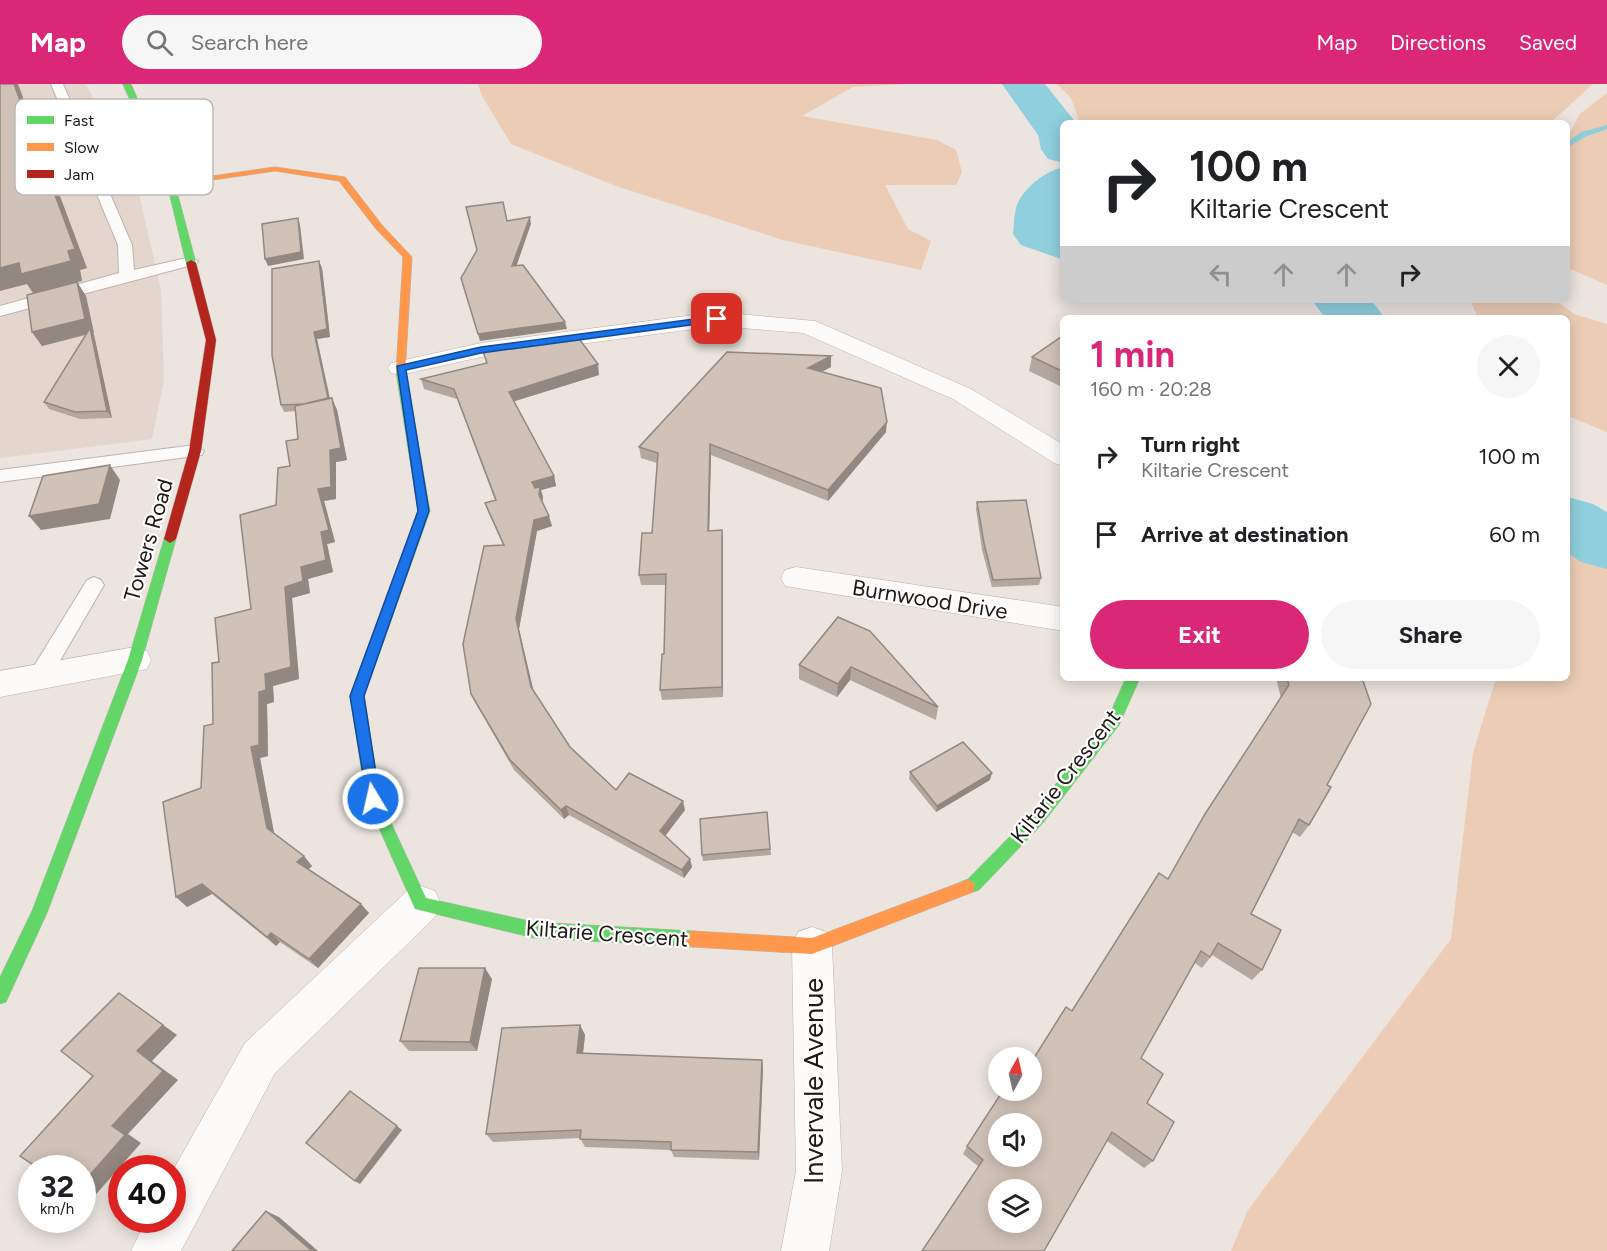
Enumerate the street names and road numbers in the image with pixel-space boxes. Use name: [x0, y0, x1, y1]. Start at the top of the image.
street label: Towers Road: [118, 476, 179, 604]
street label: Burnwood Drive: [850, 574, 1010, 625]
street label: Kiltarie Crescent: [1005, 704, 1126, 849]
street label: Kiltarie Crescent: [525, 914, 689, 953]
street label: Invervale Avenue: [797, 978, 830, 1184]

